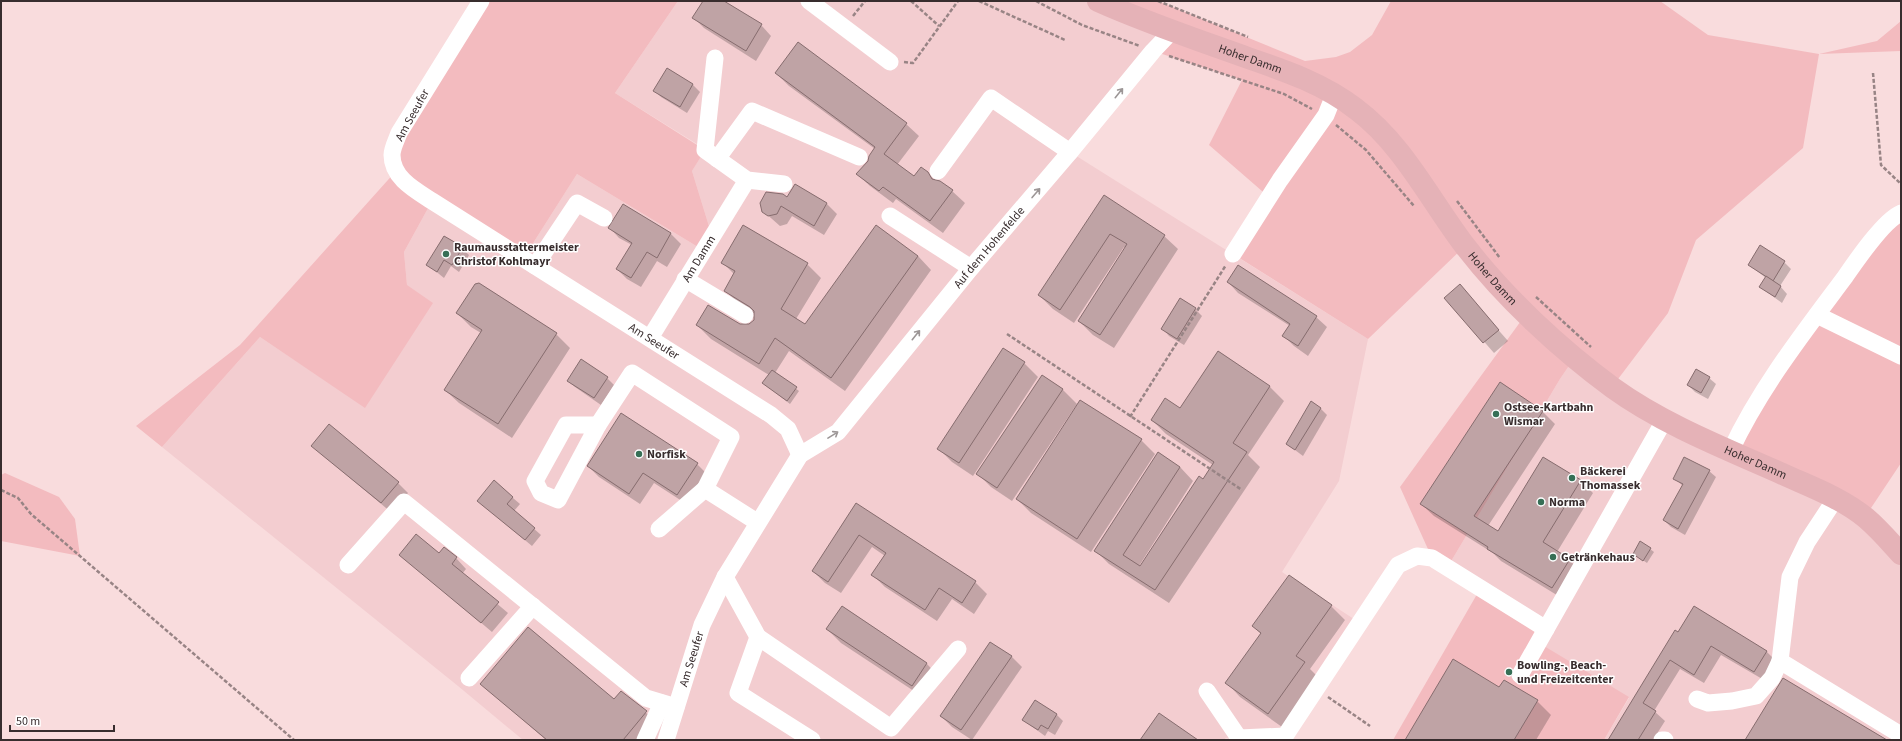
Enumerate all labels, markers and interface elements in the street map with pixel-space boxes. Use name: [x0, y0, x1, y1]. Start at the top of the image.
street label: Hoher Damm: [1216, 40, 1285, 78]
street label: Am Seeufer: [391, 85, 434, 144]
one-way arrow: [1114, 87, 1123, 98]
one-way arrow: [1031, 187, 1040, 198]
street label: Auf dem Hohenfelde: [950, 203, 1029, 292]
street label: Am Damm: [678, 232, 720, 286]
place label: Raumausstattermeister Christof Kohlmayr: [454, 239, 579, 270]
street label: Hoher Damm: [1464, 248, 1521, 309]
marker: Raumausstattermeister Christof Kohlmayr: [441, 249, 451, 259]
street label: Am Seeufer: [625, 319, 683, 365]
one-way arrow: [912, 330, 921, 341]
place label: Ostsee-Kartbahn Wismar: [1504, 399, 1594, 430]
marker: Ostsee-Kartbahn Wismar: [1491, 409, 1501, 419]
one-way arrow: [827, 431, 838, 439]
street label: Hoher Damm: [1721, 441, 1789, 484]
place label: Norfisk: [647, 446, 686, 463]
marker: Norfisk: [634, 449, 644, 459]
place label: Bäckerei Thomassek: [1580, 463, 1641, 494]
marker: Bäckerei Thomassek: [1567, 473, 1577, 483]
place label: Norma: [1549, 494, 1585, 511]
marker: Norma: [1536, 497, 1546, 507]
place label: Getränkehaus: [1561, 549, 1635, 566]
marker: Getränkehaus: [1548, 552, 1558, 562]
street label: Am Seeufer: [675, 628, 709, 689]
place label: Bowling-, Beach- und Freizeitcenter: [1517, 657, 1613, 688]
marker: Bowling-, Beach- und Freizeitcenter: [1504, 667, 1514, 677]
scale bar: [10, 707, 114, 733]
text: 50 m: [16, 713, 40, 730]

